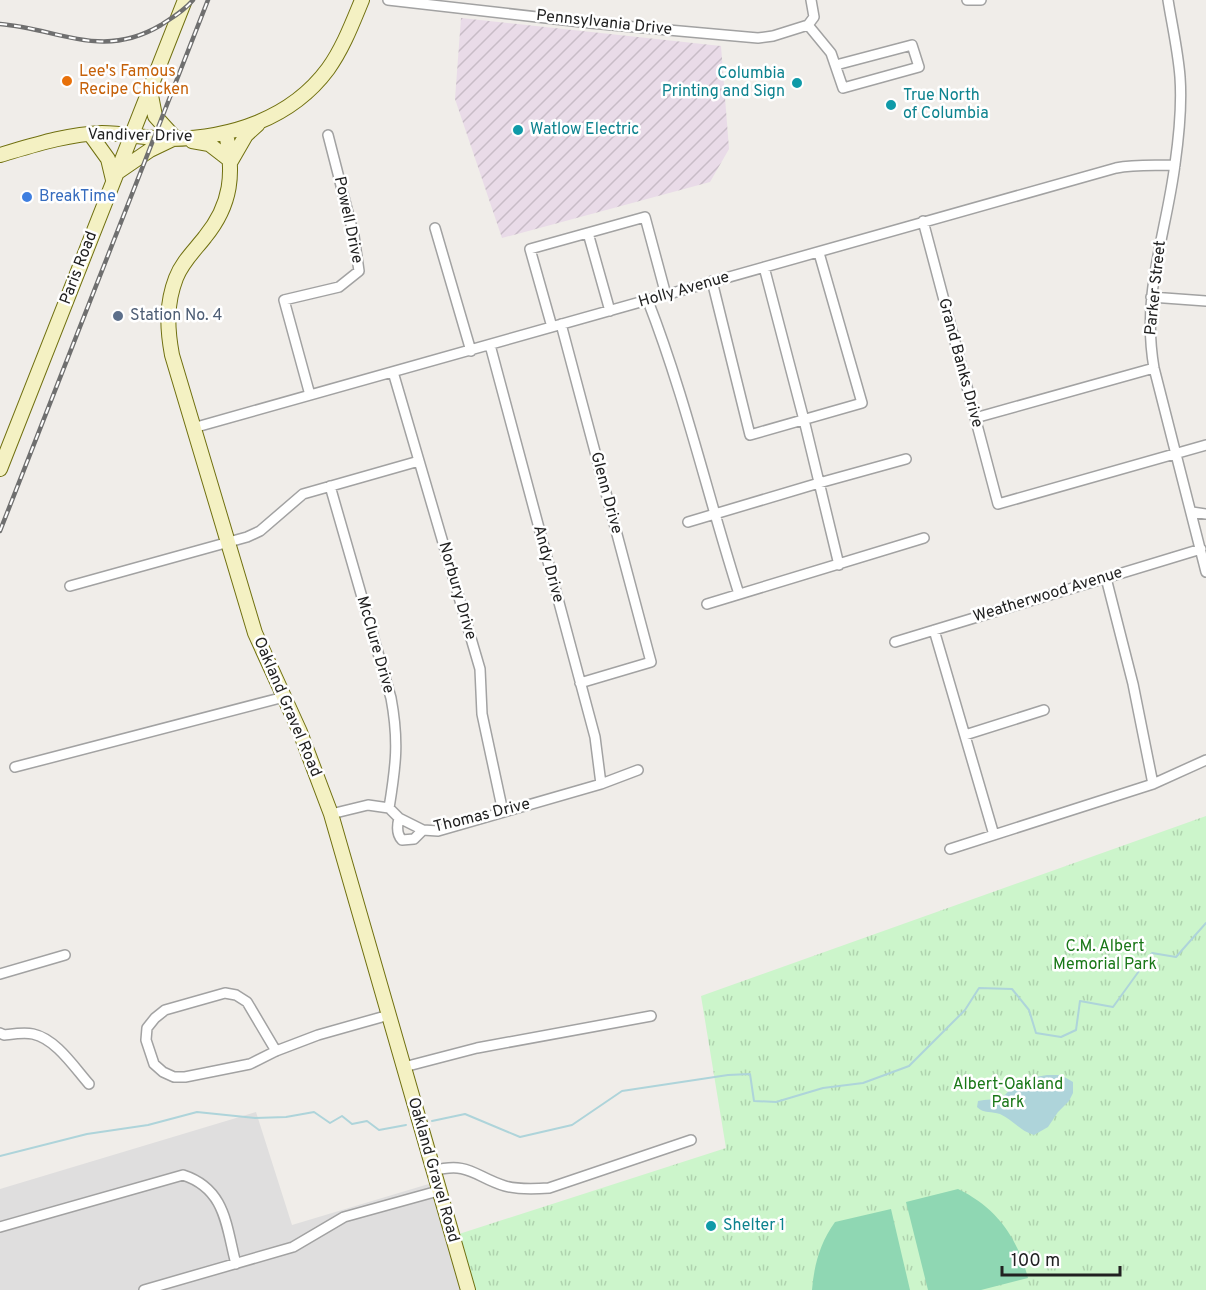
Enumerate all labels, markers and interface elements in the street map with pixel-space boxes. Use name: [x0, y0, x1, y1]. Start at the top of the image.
street label: Pennsylvania Drive: [535, 6, 673, 40]
place label: Lee's Famous Recipe Chicken: [79, 62, 189, 100]
place label: Columbia Printing and Sign: [662, 64, 785, 102]
marker: Lee's Famous Recipe Chicken: [60, 74, 74, 88]
marker: Columbia Printing and Sign: [790, 76, 804, 90]
place label: True North of Columbia: [903, 86, 989, 124]
marker: True North of Columbia: [884, 98, 898, 112]
place label: Watlow Electric: [530, 120, 639, 140]
marker: Watlow Electric: [511, 123, 525, 137]
street label: Vandiver Drive: [87, 125, 193, 147]
street label: Powell Drive: [329, 174, 367, 266]
place label: BreakTime: [39, 187, 116, 207]
marker: BreakTime: [20, 190, 34, 204]
street label: Paris Road: [56, 229, 102, 307]
street label: Parker Street: [1141, 240, 1171, 336]
street label: Holly Avenue: [636, 267, 732, 313]
street label: Grand Banks Drive: [933, 296, 987, 430]
place label: Station No. 4: [130, 306, 222, 326]
marker: Station No. 4: [111, 309, 125, 323]
street label: Glenn Drive: [585, 450, 627, 536]
street label: Andy Drive: [528, 523, 568, 605]
street label: Norbury Drive: [433, 540, 481, 642]
street label: Weatherwood Avenue: [971, 563, 1125, 627]
street label: McClure Drive: [352, 594, 398, 696]
street label: Oakland Gravel Road: [248, 634, 326, 780]
street label: Thomas Drive: [432, 794, 532, 838]
park label: C.M. Albert Memorial Park: [1053, 937, 1157, 975]
park label: Albert-Oakland Park: [953, 1075, 1063, 1113]
street label: Oakland Gravel Road: [403, 1095, 463, 1245]
place label: Shelter 1: [723, 1216, 785, 1236]
marker: Shelter 1: [704, 1219, 718, 1233]
scale bar: [1002, 1239, 1120, 1277]
text: 100 m: [1011, 1250, 1060, 1273]

